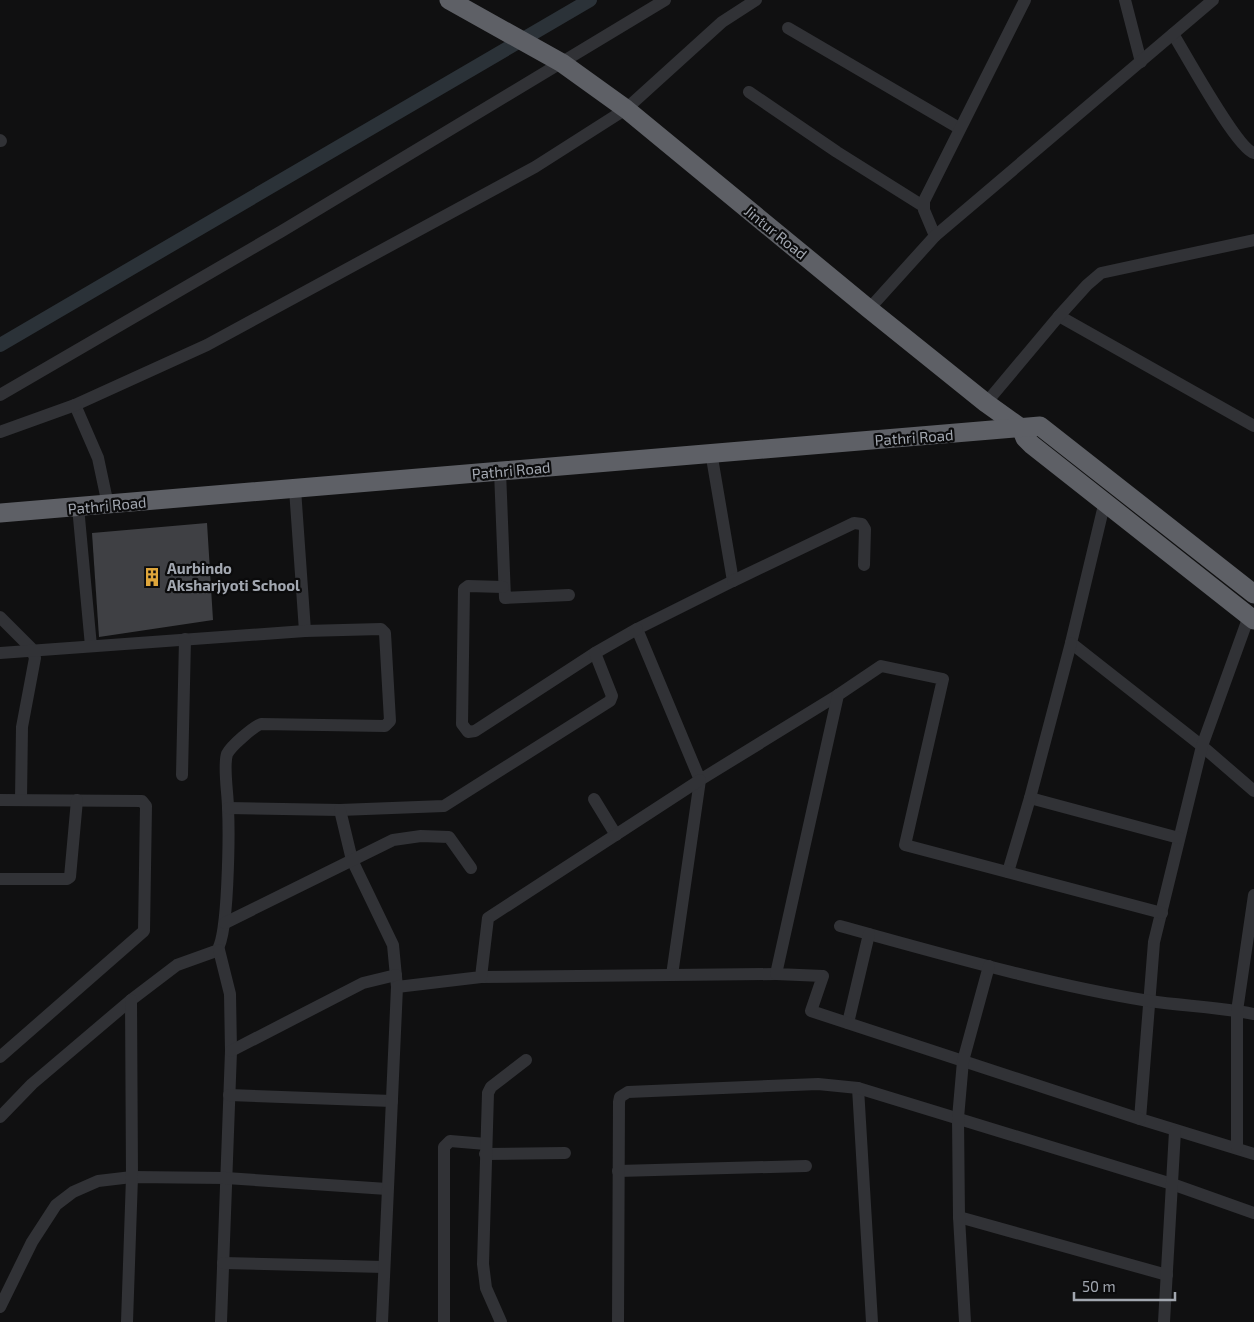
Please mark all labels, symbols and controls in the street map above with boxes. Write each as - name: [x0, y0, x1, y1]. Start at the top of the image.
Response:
- street label: Jintur Road: [741, 201, 811, 263]
- street label: Pathri Road: [874, 425, 954, 449]
- street label: Pathri Road: [471, 458, 551, 482]
- street label: Pathri Road: [67, 493, 147, 517]
- place label: Aurbindo Aksharjyoti School: [167, 559, 300, 595]
- building icon: Aurbindo Aksharjyoti School: [141, 566, 163, 588]
- scale bar: [1074, 1270, 1175, 1302]
- text: 50 m: [1082, 1277, 1116, 1295]

